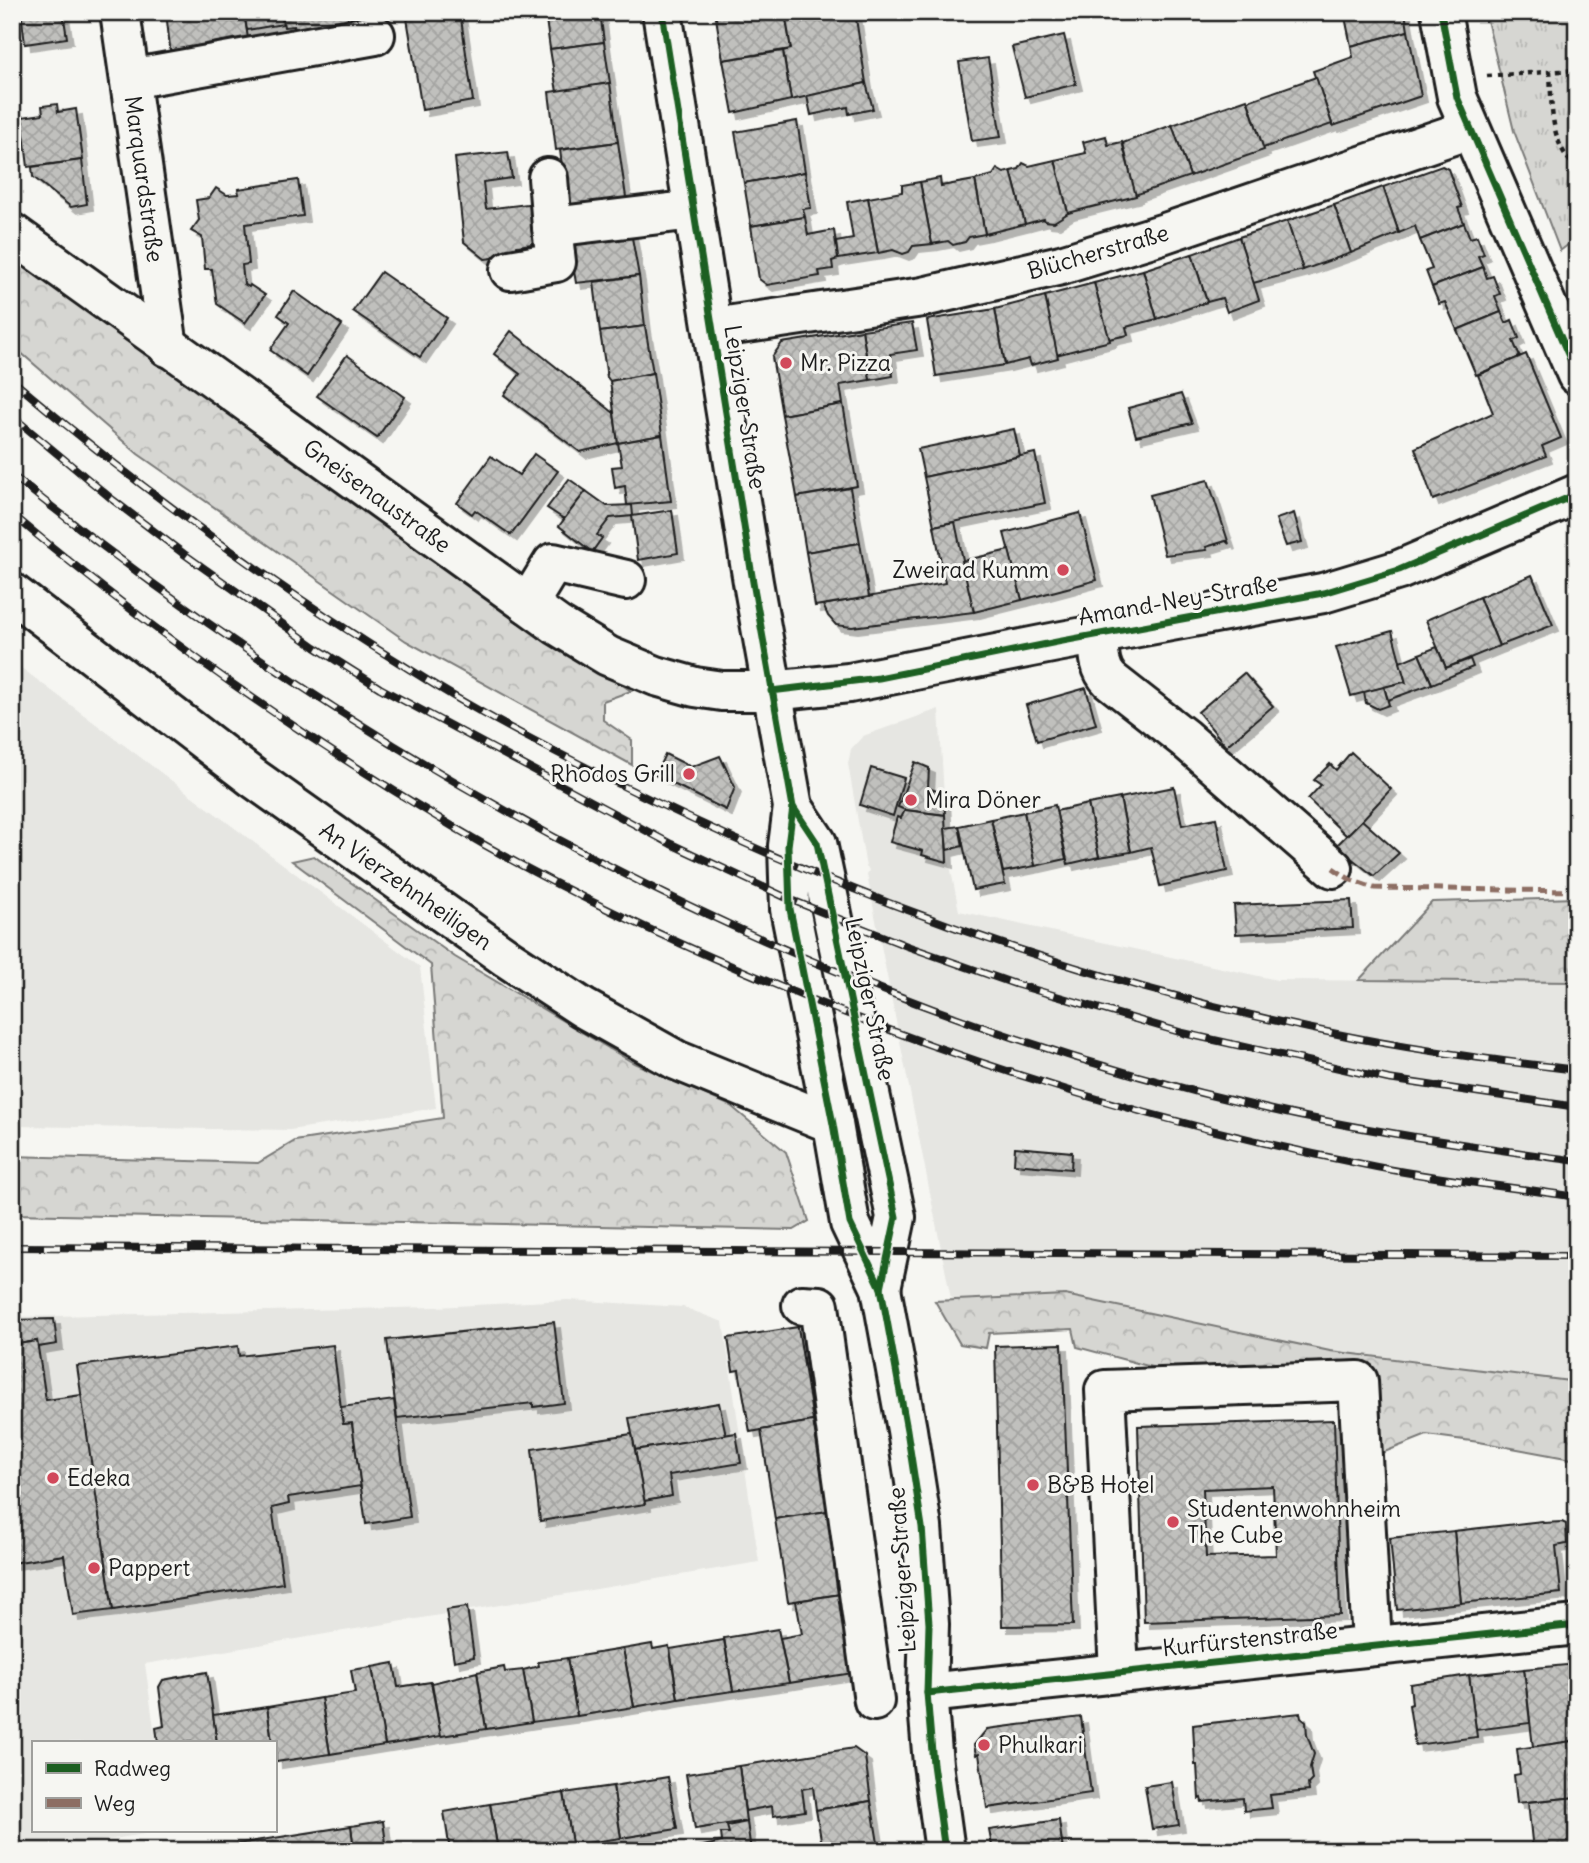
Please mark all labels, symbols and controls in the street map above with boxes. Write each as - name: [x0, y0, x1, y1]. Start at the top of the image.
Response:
- street label: Marquardstraße: [118, 94, 171, 264]
- street label: Blücherstraße: [1024, 218, 1172, 286]
- street label: Leipziger Straße: [718, 323, 773, 491]
- place label: Mr. Pizza: [800, 348, 891, 377]
- marker: Mr. Pizza: [778, 355, 794, 371]
- street label: Gneisenaustraße: [298, 432, 457, 559]
- place label: Zweirad Kumm: [892, 555, 1049, 584]
- marker: Zweirad Kumm: [1055, 562, 1071, 578]
- street label: Amand-Ney-Straße: [1076, 568, 1280, 631]
- place label: Rhodos Grill: [550, 759, 675, 788]
- marker: Rhodos Grill: [681, 766, 697, 782]
- place label: Mira Döner: [925, 785, 1041, 814]
- marker: Mira Döner: [903, 792, 919, 808]
- street label: An Vierzehnheiligen: [314, 815, 498, 956]
- street label: Leipziger Straße: [839, 915, 902, 1083]
- place label: Edeka: [67, 1463, 131, 1492]
- marker: Edeka: [45, 1470, 61, 1486]
- place label: B&B Hotel: [1047, 1470, 1155, 1499]
- marker: B&B Hotel: [1025, 1477, 1041, 1493]
- street label: Leipziger Straße: [881, 1486, 922, 1654]
- place label: Studentenwohnheim The Cube: [1187, 1494, 1401, 1549]
- marker: Studentenwohnheim The Cube: [1165, 1514, 1181, 1530]
- place label: Pappert: [108, 1553, 190, 1582]
- marker: Pappert: [86, 1560, 102, 1576]
- street label: Kurfürstenstraße: [1161, 1615, 1339, 1662]
- place label: Phulkari: [998, 1730, 1083, 1759]
- marker: Phulkari: [976, 1737, 992, 1753]
- legend: [32, 1741, 276, 1832]
- text: Radweg: [94, 1755, 171, 1782]
- text: Weg: [94, 1790, 135, 1817]

